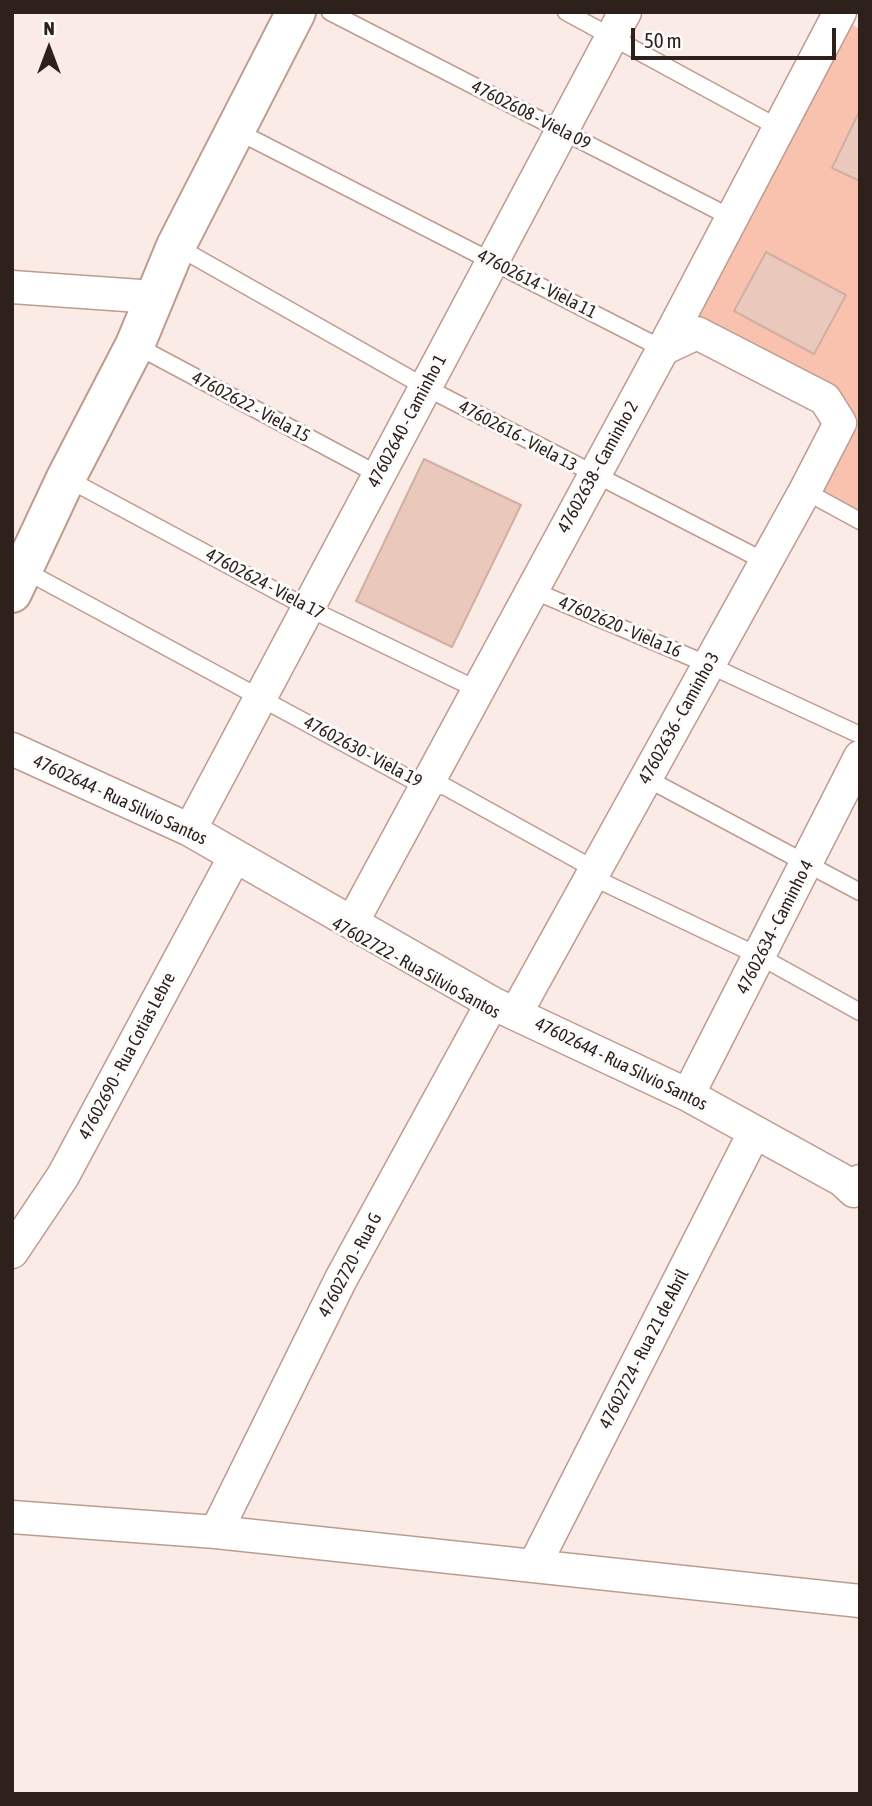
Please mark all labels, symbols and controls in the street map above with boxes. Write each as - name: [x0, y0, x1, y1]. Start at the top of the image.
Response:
- north arrow: [14, 14, 84, 84]
- scale bar: [634, 14, 839, 58]
- text: N: [43, 17, 55, 39]
- text: 50 m: [644, 28, 682, 52]
- street label: 47602608 - Viela 09: [468, 76, 594, 154]
- street label: 47602614 - Viela 11: [474, 245, 600, 323]
- street label: 47602640 - Caminho 1: [363, 351, 451, 491]
- street label: 47602622 - Viela 15: [188, 367, 314, 447]
- street label: 47602616 - Viela 13: [455, 396, 581, 476]
- street label: 47602638 - Caminho 2: [553, 397, 643, 537]
- street label: 47602624 - Viela 17: [202, 544, 328, 624]
- street label: 47602620 - Viela 16: [556, 592, 684, 662]
- street label: 47602636 - Caminho 3: [634, 648, 724, 788]
- street label: 47602630 - Viela 19: [300, 712, 426, 792]
- street label: 47602644 - Rua Silvio Santos: [30, 750, 210, 850]
- street label: 47602634 - Caminho 4: [732, 856, 818, 998]
- street label: 47602722 - Rua Silvio Santos: [328, 913, 504, 1023]
- street label: 47602690 - Rua Cotias Lebre: [74, 969, 180, 1143]
- street label: 47602644 - Rua Silvio Santos: [531, 1013, 711, 1115]
- street label: 47602720 - Rua G: [313, 1209, 387, 1321]
- street label: 47602724 - Rua 21 de Abril: [594, 1266, 694, 1432]

